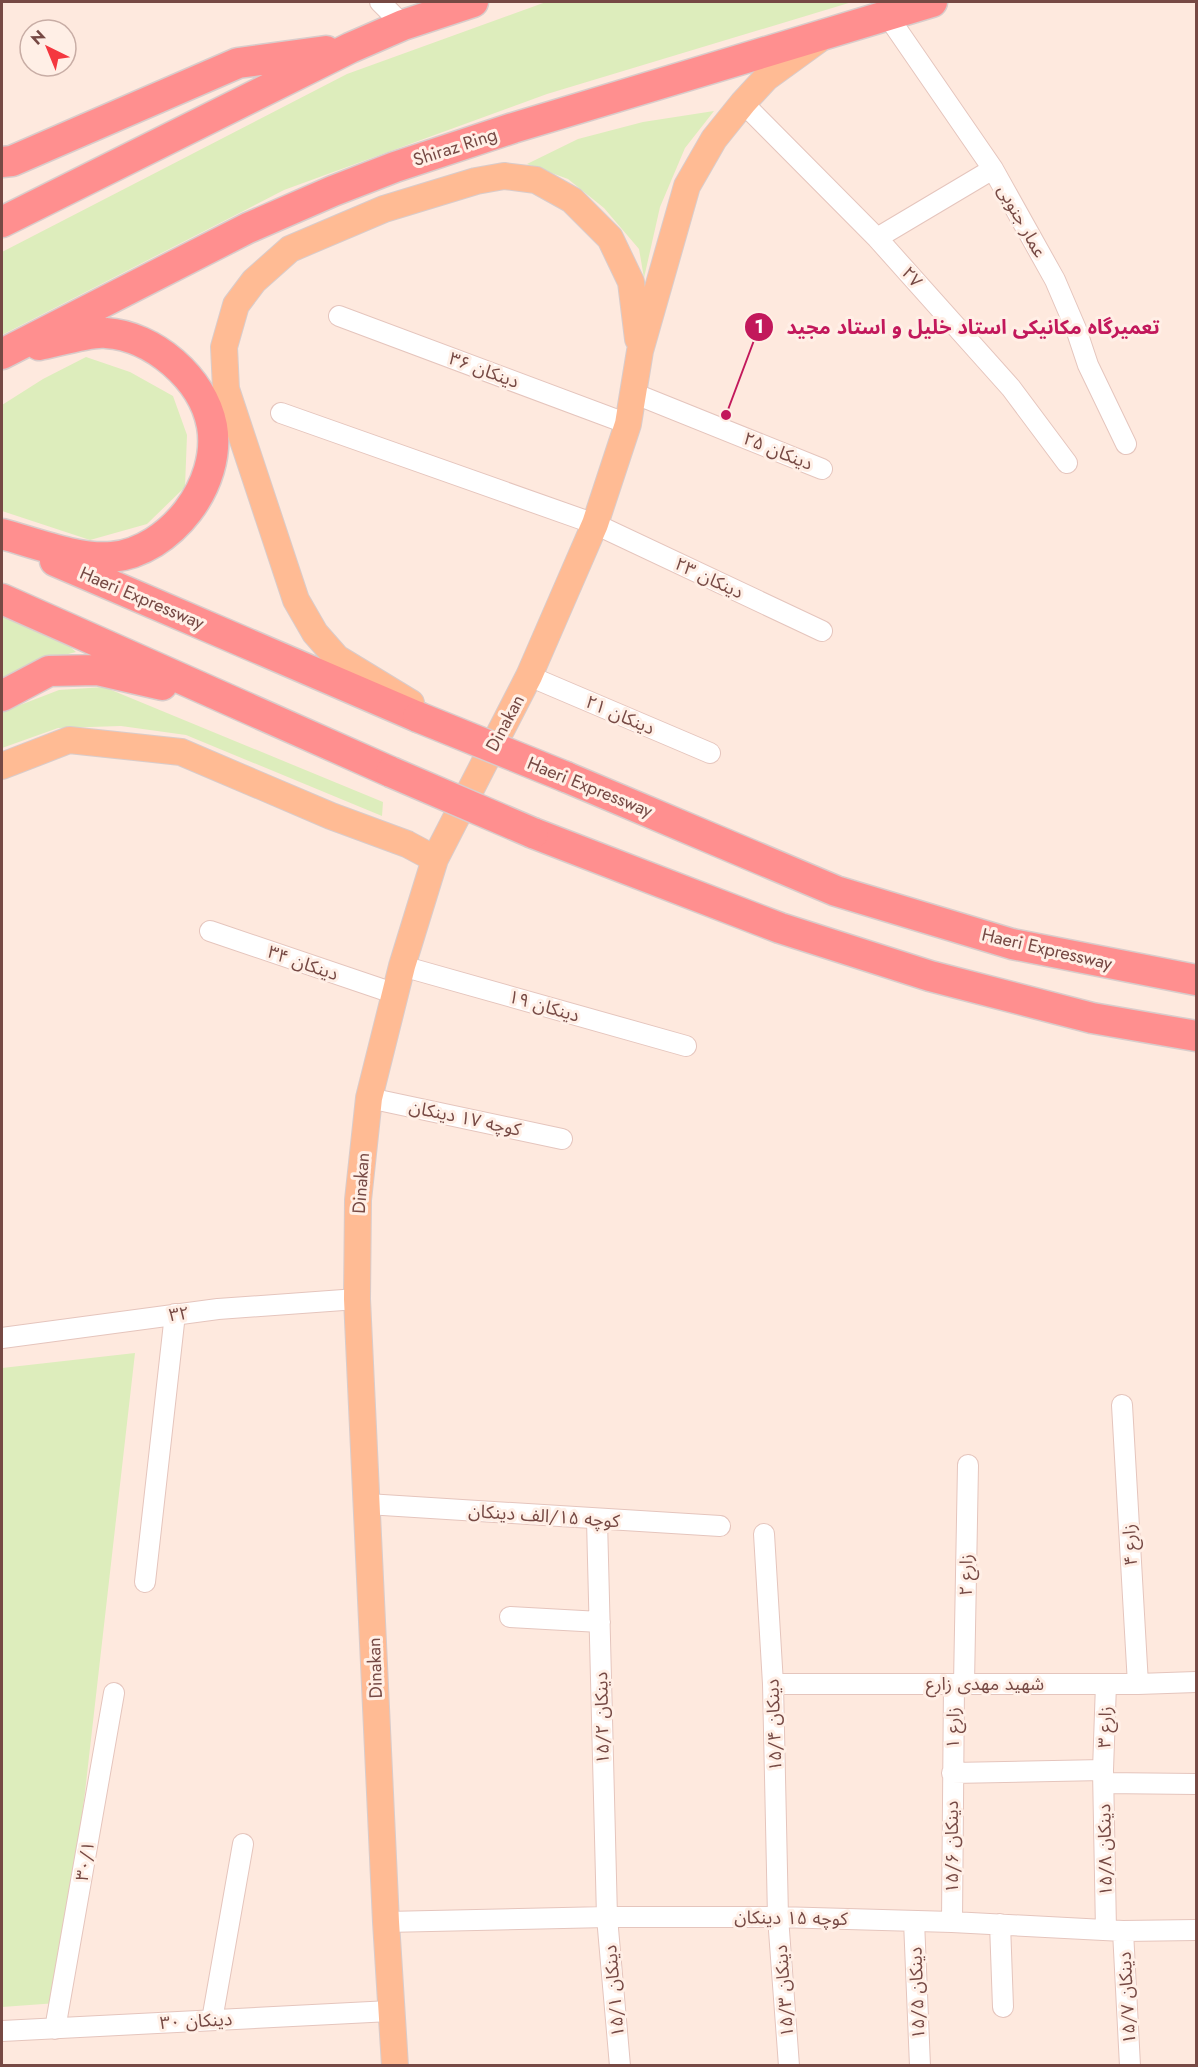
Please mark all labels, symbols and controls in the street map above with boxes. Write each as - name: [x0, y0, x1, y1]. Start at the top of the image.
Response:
- north arrow: [18, 18, 78, 78]
- text: N: [26, 25, 51, 50]
- street label: Shiraz Ring: [410, 121, 500, 173]
- street label: عمار جنوبی: [991, 180, 1053, 262]
- street label: ۲۷: [895, 261, 929, 293]
- callout: تعمیرگاه مکانیکی استاد خلیل و استاد مجید: [744, 308, 1171, 346]
- text: تعمیرگاه مکانیکی استاد خلیل و استاد مجید: [786, 313, 1160, 342]
- text: 1: [754, 314, 764, 340]
- street label: ۳۶ دینکان: [445, 345, 523, 395]
- street label: ۲۵ دینکان: [739, 425, 817, 477]
- street label: ۲۳ دینکان: [670, 551, 748, 605]
- street label: Haeri Expressway: [76, 560, 208, 636]
- street label: ۲۱ دینکان: [581, 689, 659, 741]
- street label: Dinakan: [479, 690, 531, 756]
- street label: Haeri Expressway: [523, 750, 657, 824]
- street label: Haeri Expressway: [979, 921, 1115, 977]
- street label: ۳۴ دینکان: [264, 939, 342, 987]
- street label: ۱۹ دینکان: [505, 983, 583, 1029]
- street label: کوچه ۱۷ دینکان: [407, 1093, 524, 1143]
- street label: Dinakan: [346, 1152, 376, 1214]
- street label: ۳۲: [167, 1300, 191, 1328]
- street label: کوچه ۱۵/الف دینکان: [468, 1498, 621, 1534]
- street label: ۴ زارع: [1116, 1523, 1145, 1567]
- street label: ۲ زارع: [953, 1554, 980, 1596]
- street label: Dinakan: [361, 1637, 389, 1699]
- street label: شهید مهدی زارع: [926, 1671, 1044, 1698]
- street label: ۱۵/۲ دینکان: [588, 1672, 616, 1764]
- street label: ۱۵/۴ دینکان: [759, 1678, 789, 1772]
- street label: ۳ زارع: [1091, 1706, 1120, 1748]
- street label: ۱ زارع: [940, 1707, 967, 1749]
- street label: ۱۵/۶ دینکان: [939, 1801, 965, 1893]
- street label: ۱۵/۸ دینکان: [1091, 1804, 1119, 1896]
- street label: ۳۰/۱: [69, 1839, 101, 1883]
- street label: کوچه ۱۵ دینکان: [734, 1904, 849, 1932]
- street label: ۱۵/۱ دینکان: [597, 1944, 631, 2038]
- street label: ۱۵/۳ دینکان: [768, 1944, 800, 2038]
- street label: ۱۵/۵ دینکان: [902, 1946, 932, 2040]
- street label: ۱۵/۷ دینکان: [1112, 1951, 1142, 2045]
- street label: ۳۰ دینکان: [159, 2006, 233, 2036]

